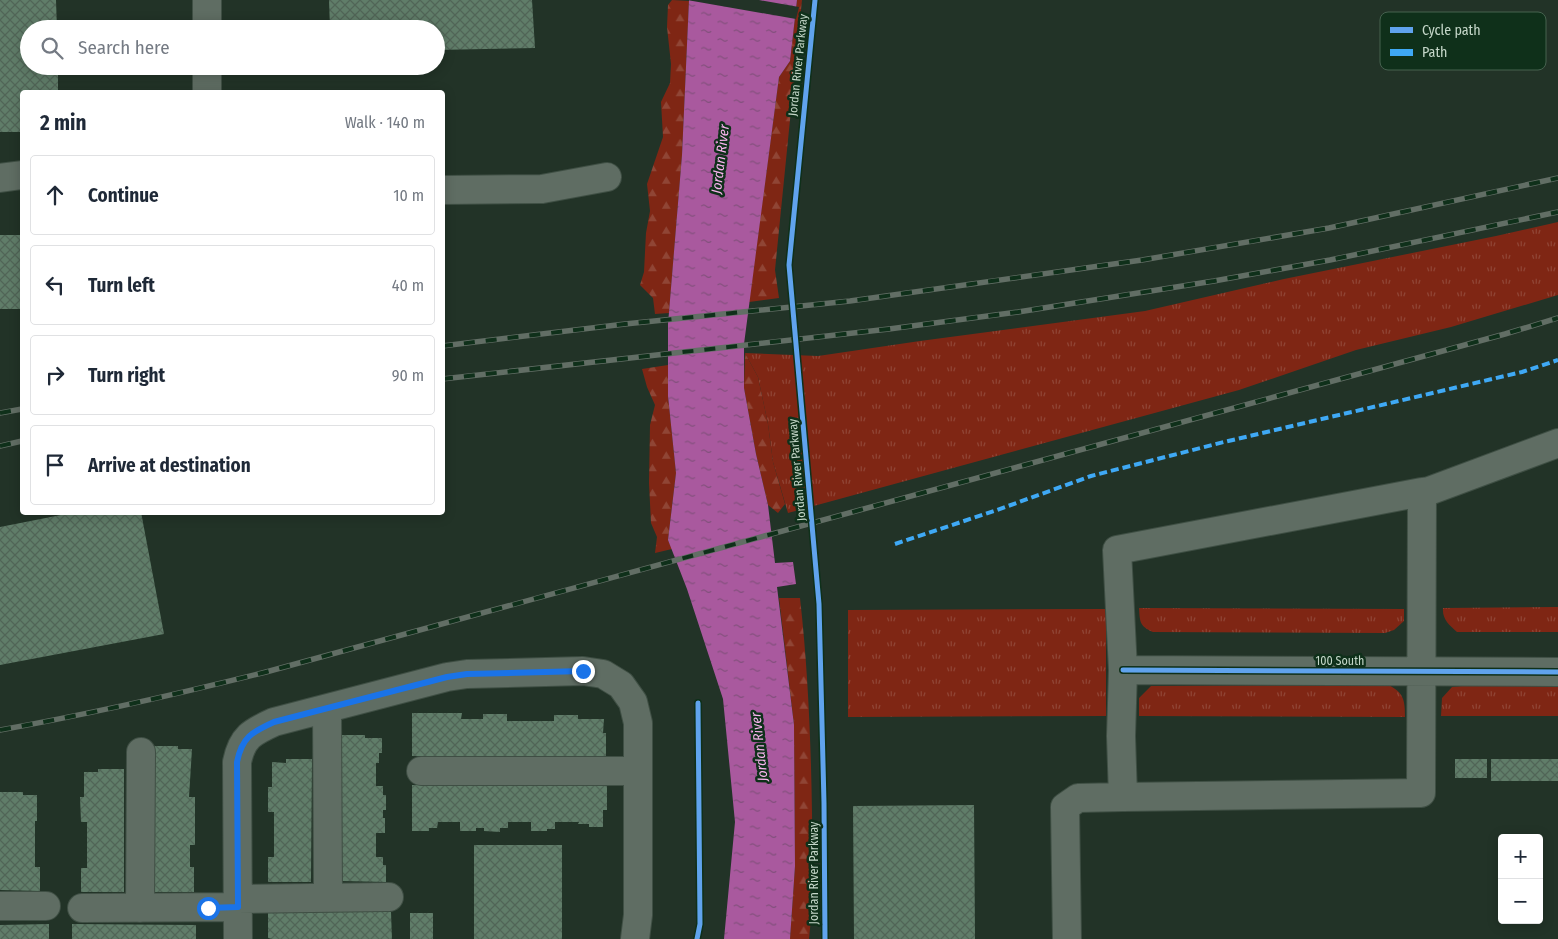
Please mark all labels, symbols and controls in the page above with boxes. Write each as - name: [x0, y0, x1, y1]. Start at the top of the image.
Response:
- legend: [1380, 12, 1546, 70]
- street label: Jordan River Parkway: [786, 13, 810, 117]
- search box: [20, 20, 445, 75]
- text: Cycle path: [1422, 22, 1481, 39]
- icon: search: [38, 34, 66, 62]
- text: Search here: [78, 36, 170, 59]
- text: Path: [1422, 44, 1447, 61]
- text: 2 min: [40, 110, 87, 136]
- text: Walk · 140 m: [345, 113, 425, 132]
- water label: Jordan River: [708, 122, 733, 196]
- icon: ahead: [41, 181, 69, 209]
- text: Continue: [88, 184, 159, 207]
- text: 10 m: [393, 186, 424, 205]
- icon: left: [41, 271, 69, 299]
- text: Turn left: [88, 274, 155, 297]
- text: 40 m: [392, 276, 424, 295]
- icon: right: [41, 361, 69, 389]
- text: Turn right: [88, 364, 165, 387]
- text: 90 m: [392, 366, 424, 385]
- street label: Jordan River Parkway: [785, 418, 808, 522]
- icon: arrive: [41, 451, 69, 479]
- text: Arrive at destination: [88, 454, 251, 477]
- street label: 100 South: [1316, 654, 1364, 668]
- route end: [572, 660, 595, 683]
- water label: Jordan River: [747, 710, 772, 783]
- street label: Jordan River Parkway: [807, 821, 821, 924]
- map controls: [1498, 834, 1543, 924]
- button: +: [1498, 834, 1543, 879]
- button: −: [1498, 879, 1543, 924]
- route start: [197, 897, 220, 920]

